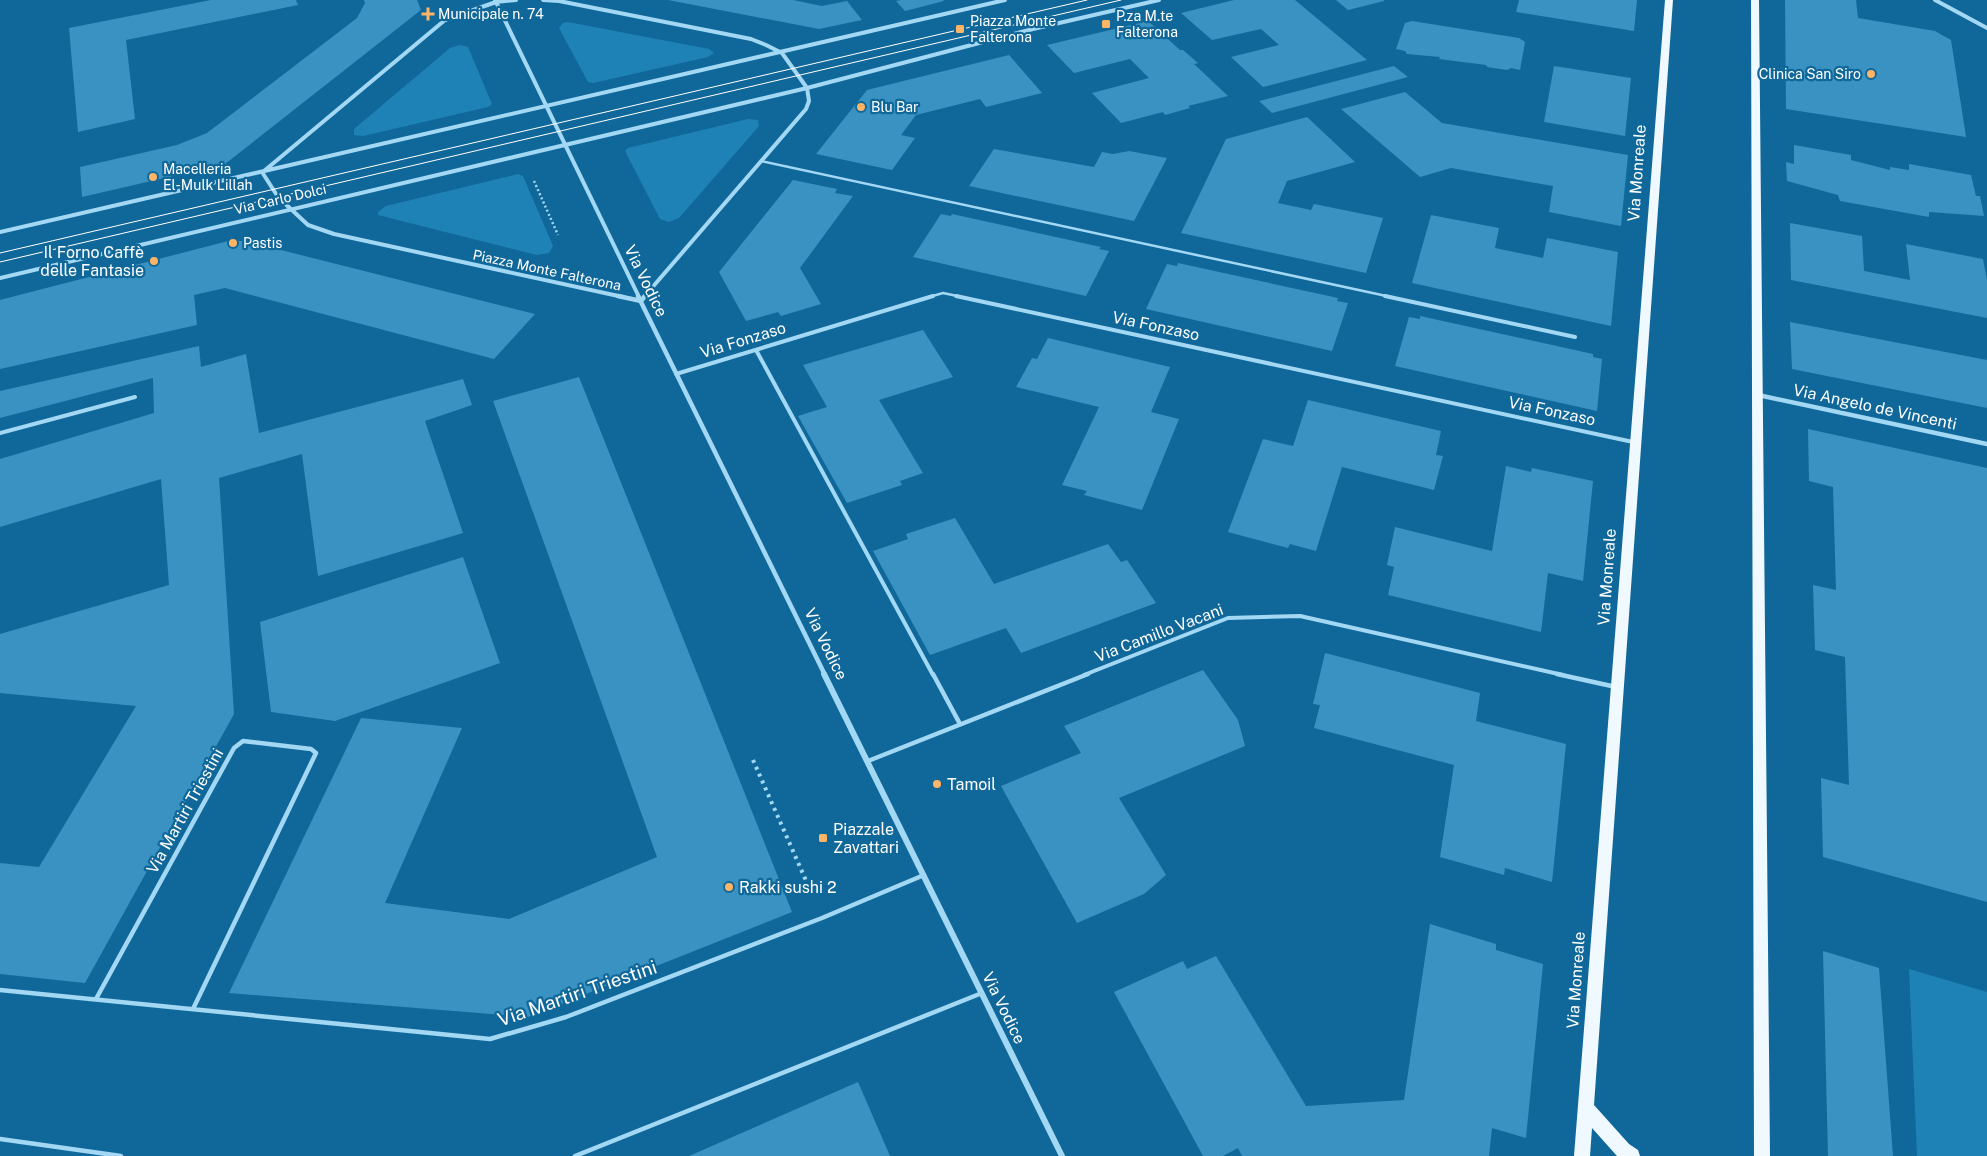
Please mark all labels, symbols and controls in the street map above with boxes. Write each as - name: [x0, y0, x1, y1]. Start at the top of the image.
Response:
- place label: Municipale n. 74: [438, 6, 544, 22]
- marker: Municipale n. 74: [422, 8, 434, 20]
- place label: P.za M.te Falterona: [1116, 8, 1178, 40]
- place label: Piazza Monte Falterona: [970, 13, 1056, 45]
- marker: P.za M.te Falterona: [1100, 18, 1112, 30]
- marker: Piazza Monte Falterona: [954, 23, 966, 35]
- place label: Clinica San Siro: [1759, 66, 1861, 82]
- marker: Clinica San Siro: [1865, 68, 1877, 80]
- place label: Blu Bar: [871, 99, 919, 115]
- marker: Blu Bar: [855, 101, 867, 113]
- street label: Via Monreale: [1624, 124, 1650, 222]
- place label: Macelleria El-Mulk Lillah: [163, 161, 252, 193]
- marker: Macelleria El-Mulk Lillah: [147, 171, 159, 183]
- street label: Via Carlo Dolci: [232, 181, 328, 217]
- place label: Pastis: [243, 235, 282, 251]
- marker: Pastis: [227, 237, 239, 249]
- street label: Via Vodice: [620, 242, 672, 320]
- place label: Il Forno Caffè delle Fantasie: [40, 243, 144, 280]
- street label: Piazza Monte Falterona: [471, 246, 623, 294]
- marker: Il Forno Caffè delle Fantasie: [148, 255, 160, 267]
- street label: Via Fonzaso: [1111, 307, 1201, 345]
- street label: Via Fonzaso: [698, 318, 788, 362]
- street label: Via Angelo de Vincenti: [1791, 380, 1959, 434]
- street label: Via Fonzaso: [1507, 392, 1597, 430]
- street label: Via Monreale: [1594, 528, 1620, 626]
- street label: Via Camillo Vacani: [1092, 600, 1226, 666]
- street label: Via Vodice: [800, 605, 852, 683]
- street label: Via Martiri Triestini: [143, 745, 227, 877]
- place label: Tamoil: [947, 775, 996, 794]
- marker: Tamoil: [931, 778, 943, 790]
- place label: Piazzale Zavattari: [833, 820, 899, 857]
- marker: Piazzale Zavattari: [817, 832, 829, 844]
- place label: Rakki sushi 2: [739, 878, 836, 897]
- marker: Rakki sushi 2: [723, 881, 735, 893]
- street label: Via Monreale: [1563, 931, 1589, 1029]
- street label: Via Martiri Triestini: [495, 955, 659, 1031]
- street label: Via Vodice: [978, 969, 1030, 1047]

